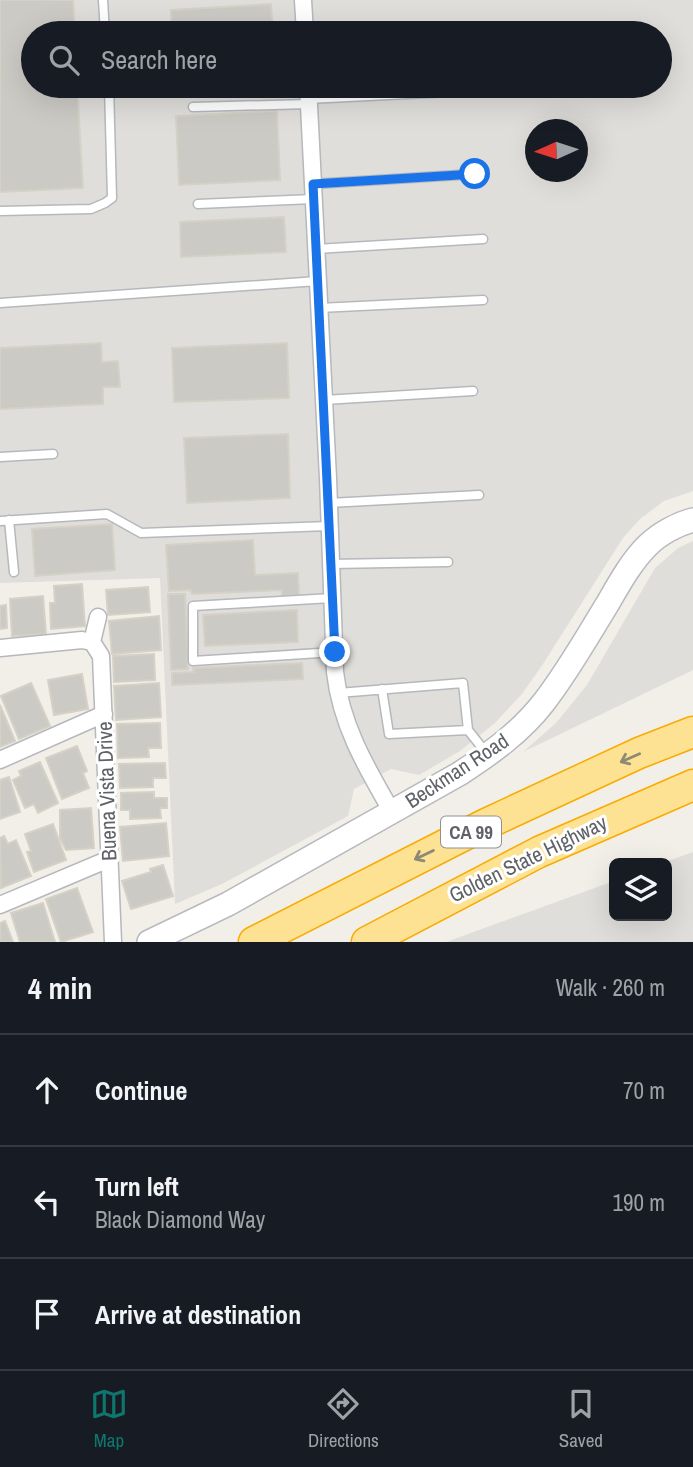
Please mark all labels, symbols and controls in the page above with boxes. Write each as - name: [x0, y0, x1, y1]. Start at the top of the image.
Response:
- search box: [21, 21, 672, 98]
- icon: search: [45, 41, 83, 79]
- text: Search here: [101, 42, 217, 77]
- north arrow: [525, 119, 588, 182]
- route start: [459, 158, 490, 189]
- route end: [319, 636, 350, 667]
- street label: Buena Vista Drive: [90, 721, 123, 861]
- street label: Beckman Road: [399, 726, 514, 815]
- one-way arrow: [619, 752, 641, 765]
- street label: Golden State Highway: [444, 808, 612, 909]
- road number: CA 99: [441, 817, 501, 848]
- one-way arrow: [414, 848, 435, 862]
- map controls: [609, 858, 672, 921]
- button: layers: [609, 858, 672, 921]
- text: 4 min: [28, 968, 92, 1008]
- text: Walk · 260 m: [556, 972, 665, 1003]
- icon: ahead: [28, 1071, 66, 1109]
- text: Continue: [95, 1073, 187, 1108]
- text: 70 m: [623, 1075, 665, 1106]
- text: Turn left: [95, 1169, 179, 1204]
- icon: left: [28, 1183, 66, 1221]
- text: 190 m: [613, 1187, 665, 1218]
- text: Black Diamond Way: [95, 1204, 265, 1235]
- icon: arrive: [28, 1295, 66, 1333]
- text: Arrive at destination: [95, 1297, 301, 1332]
- tab: Map: [90, 1385, 128, 1453]
- tab: Directions: [308, 1385, 379, 1453]
- tab: Saved: [559, 1385, 603, 1453]

